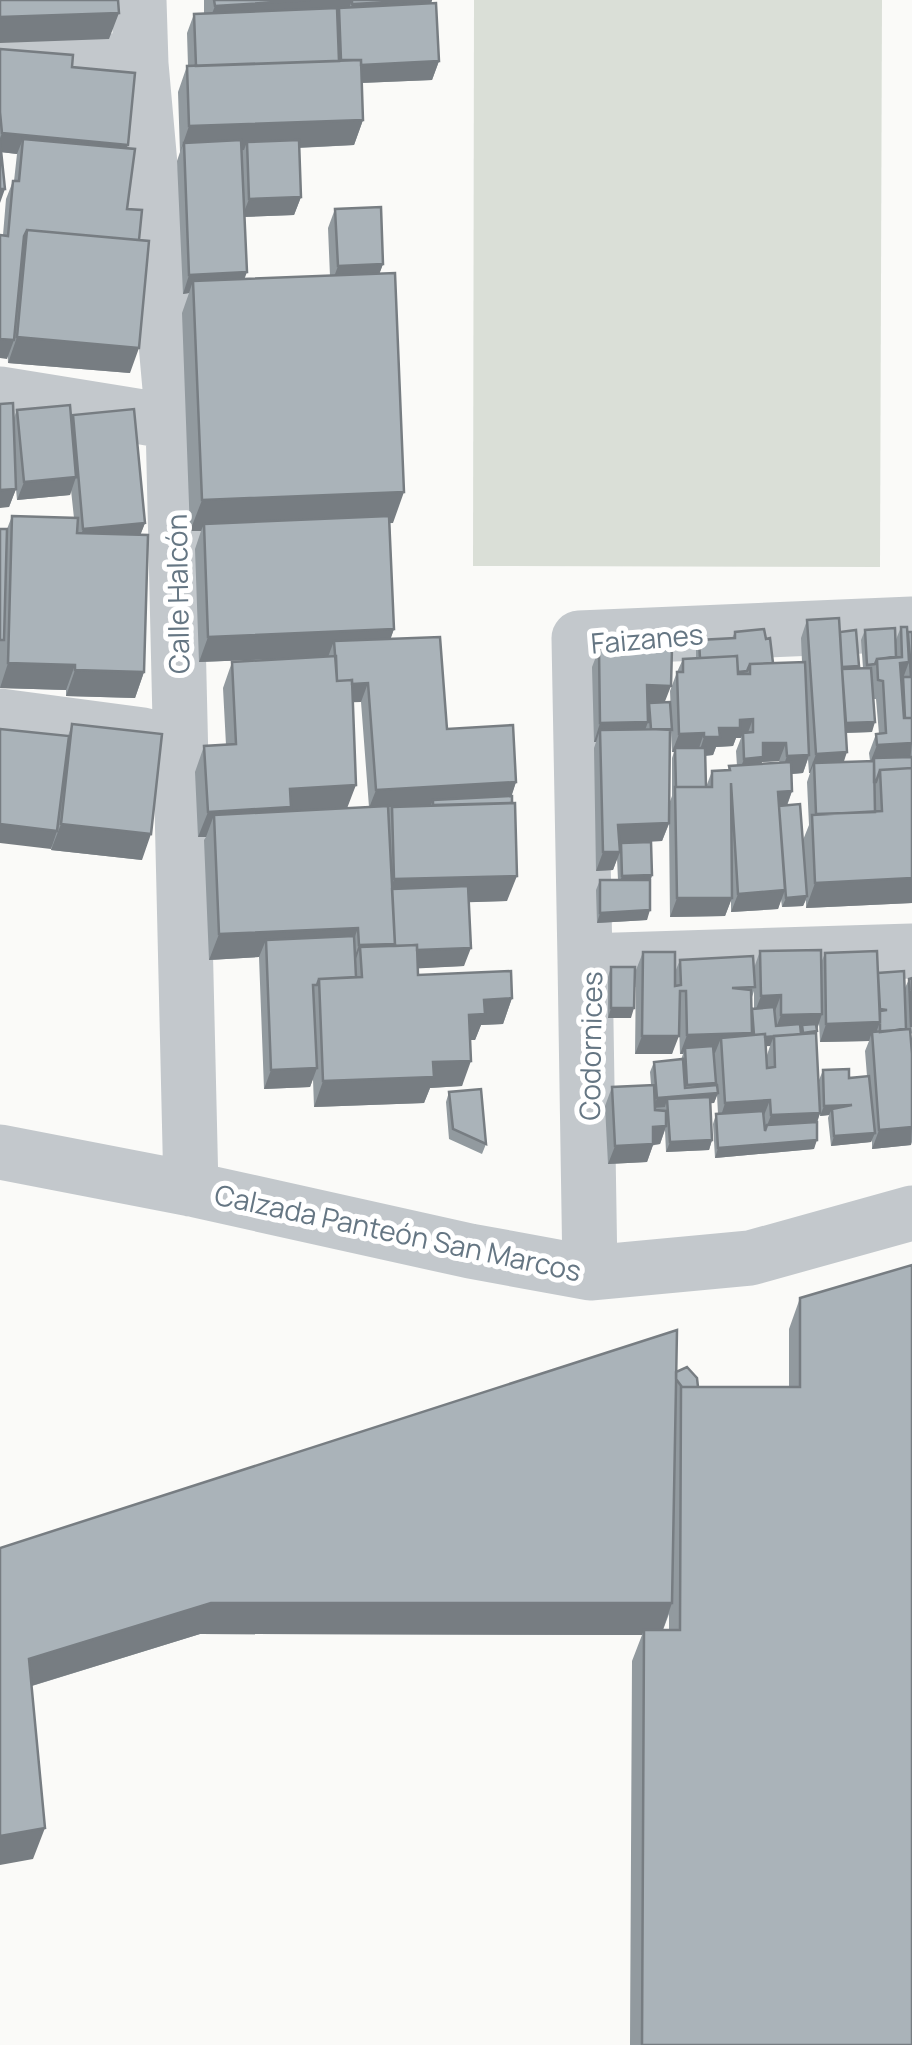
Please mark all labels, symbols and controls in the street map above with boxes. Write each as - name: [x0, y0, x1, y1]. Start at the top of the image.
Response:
- street label: Calle Halcón: [157, 514, 197, 674]
- street label: Faizanes: [589, 614, 705, 662]
- street label: Codornices: [570, 971, 610, 1121]
- street label: Calzada Panteón San Marcos: [211, 1175, 585, 1289]

